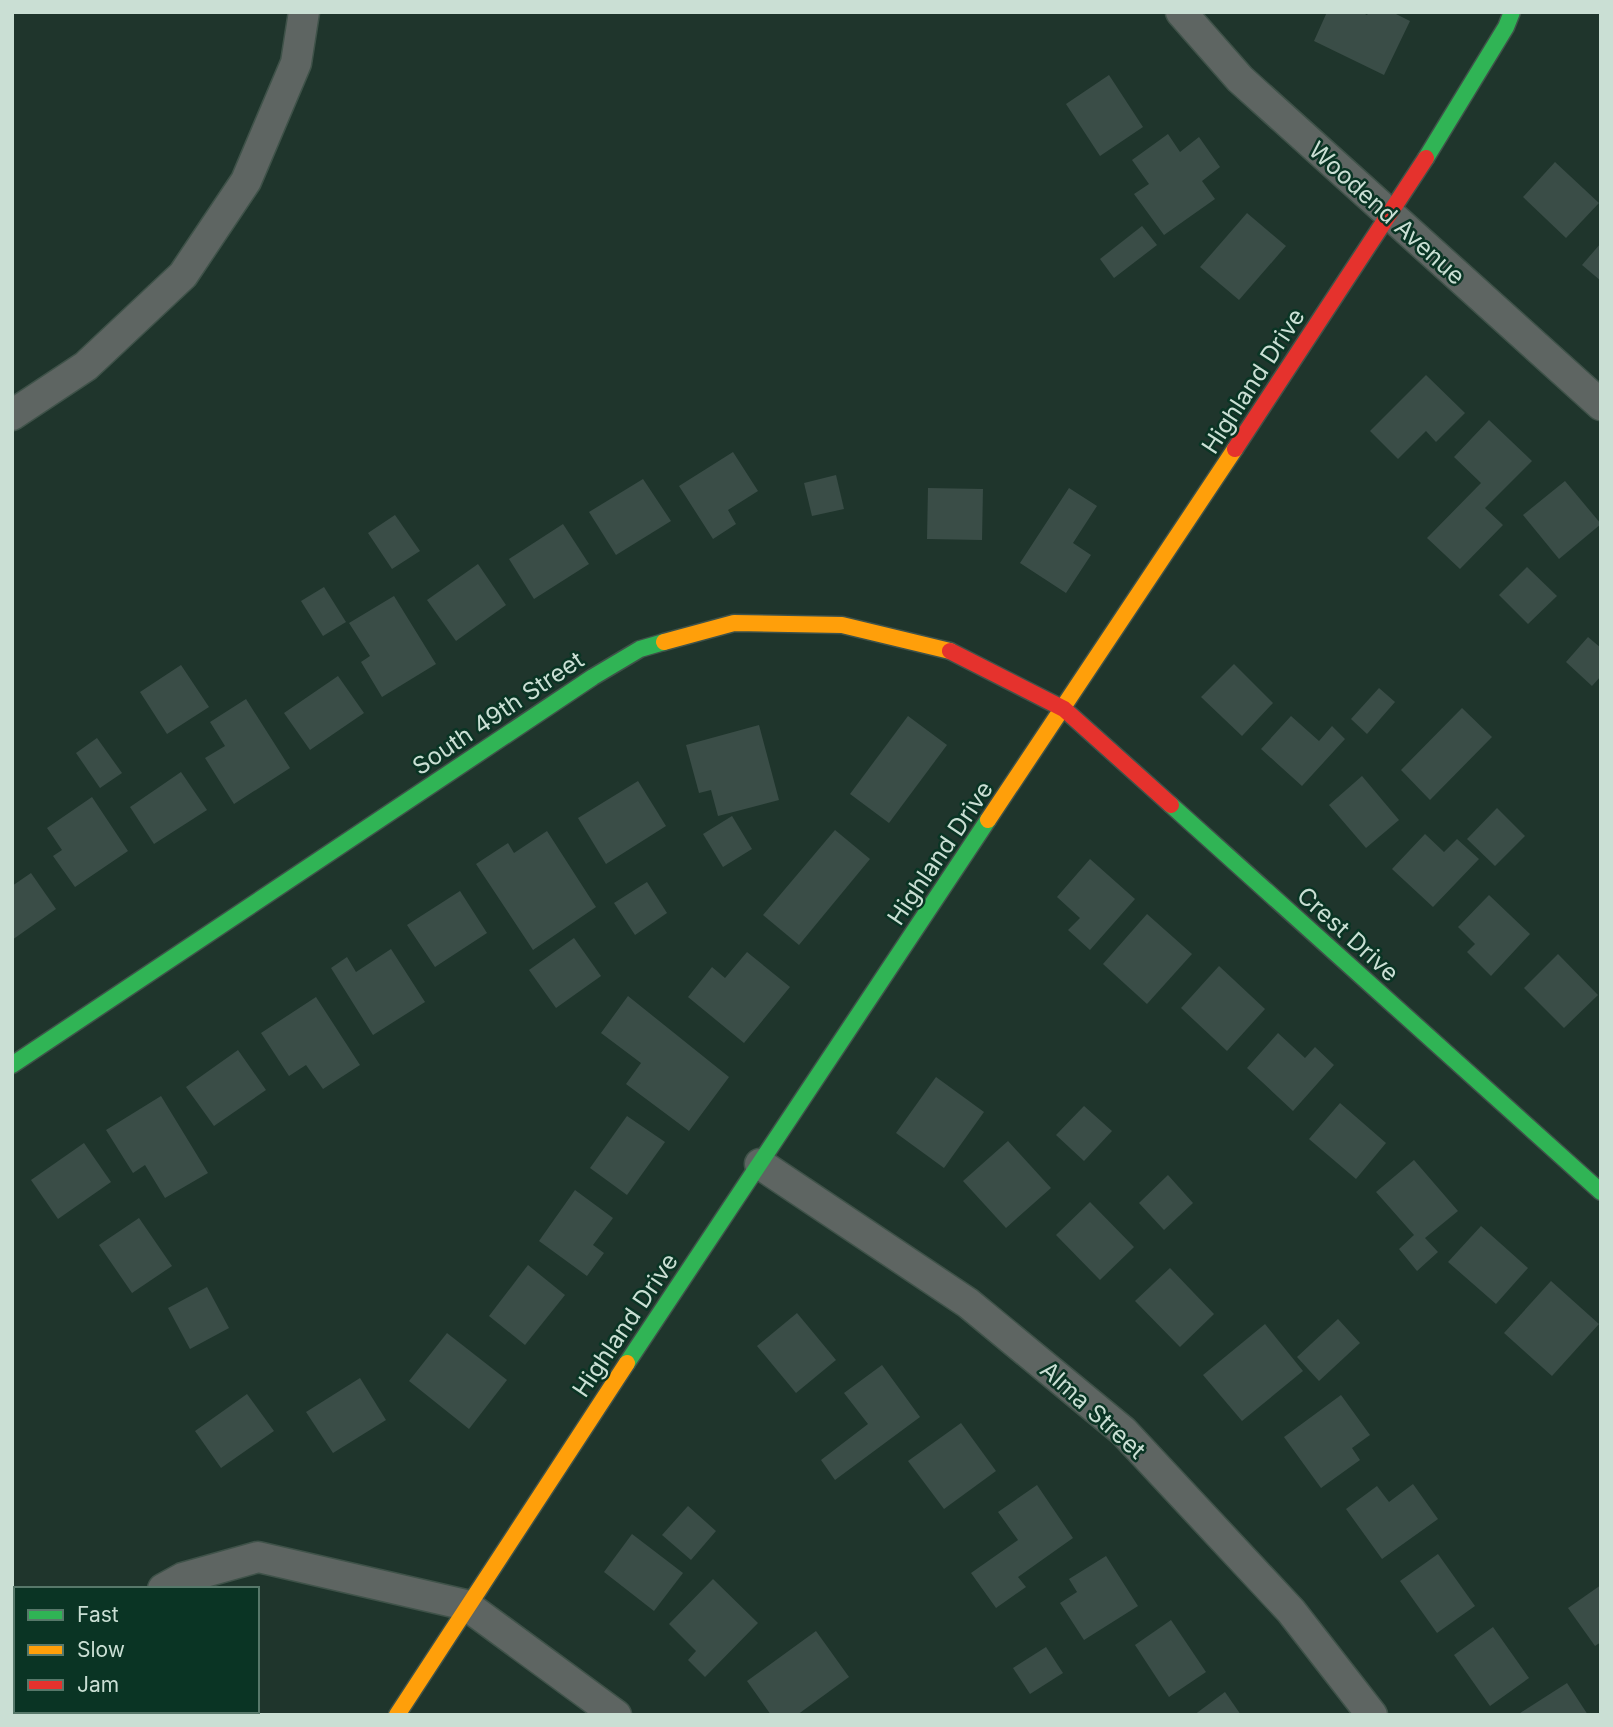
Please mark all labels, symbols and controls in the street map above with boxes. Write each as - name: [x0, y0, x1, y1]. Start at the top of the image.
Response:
- street label: Woodend Avenue: [1303, 135, 1471, 291]
- street label: Highland Drive: [1195, 303, 1311, 459]
- street label: South 49th Street: [407, 645, 589, 781]
- street label: Highland Drive: [881, 776, 999, 930]
- street label: Crest Drive: [1291, 881, 1405, 987]
- street label: Highland Drive: [566, 1248, 684, 1402]
- street label: Alma Street: [1034, 1355, 1152, 1465]
- legend: [14, 1587, 259, 1713]
- text: Fast: [77, 1602, 119, 1627]
- text: Slow: [77, 1637, 125, 1662]
- text: Jam: [77, 1672, 119, 1697]

